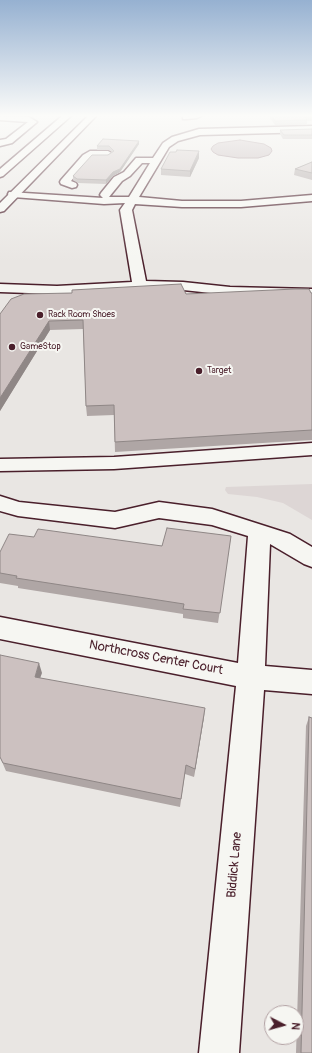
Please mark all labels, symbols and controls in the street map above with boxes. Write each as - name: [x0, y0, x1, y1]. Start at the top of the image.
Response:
- marker: Rack Room Shoes: [35, 310, 45, 320]
- place label: Rack Room Shoes: [48, 310, 115, 320]
- marker: GameStop: [7, 342, 17, 352]
- place label: GameStop: [20, 342, 61, 352]
- marker: Target: [194, 366, 204, 376]
- place label: Target: [207, 366, 231, 376]
- street label: Northcross Center Court: [88, 637, 224, 679]
- street label: Biddick Lane: [224, 831, 246, 899]
- north arrow: [264, 1005, 304, 1045]
- text: N: [289, 1022, 302, 1031]

